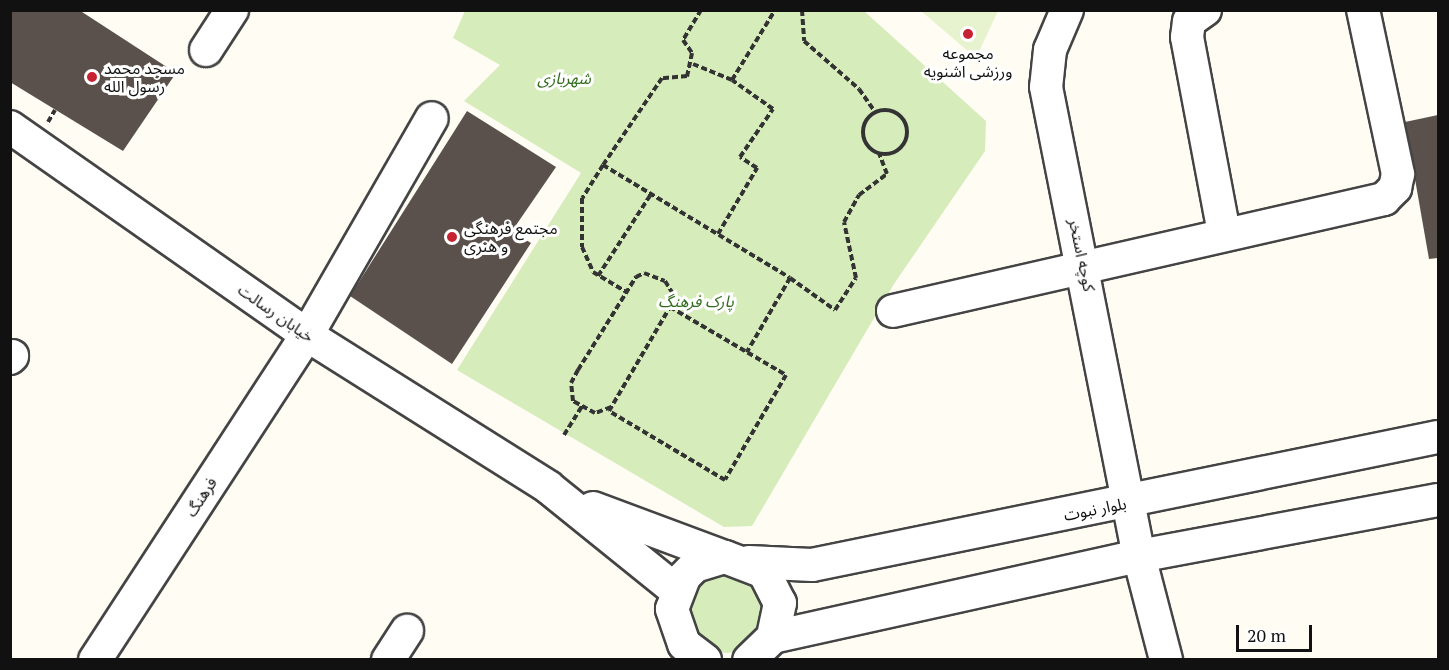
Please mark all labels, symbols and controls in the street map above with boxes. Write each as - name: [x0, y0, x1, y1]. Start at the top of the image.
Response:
- marker: مجموعه ورزشی اشنویه: [961, 27, 975, 41]
- place label: مجموعه ورزشی اشنویه: [924, 43, 1012, 81]
- place label: مسجد محمد رسول الله: [104, 58, 185, 96]
- park label: شهربازی: [537, 68, 591, 88]
- marker: مسجد محمد رسول الله: [85, 70, 99, 84]
- street label: کوچه استخر: [1065, 217, 1099, 293]
- place label: مجتمع فرهنگی و هنری: [464, 218, 558, 256]
- marker: مجتمع فرهنگی و هنری: [445, 230, 459, 244]
- street label: خیابان رسالت: [234, 280, 318, 346]
- park label: پارک فرهنگ: [658, 291, 734, 311]
- street label: فرهنگ: [181, 474, 221, 520]
- street label: بلوار نبوت: [1062, 494, 1128, 524]
- scale bar: [1239, 613, 1316, 651]
- text: 20 m: [1247, 623, 1286, 647]

